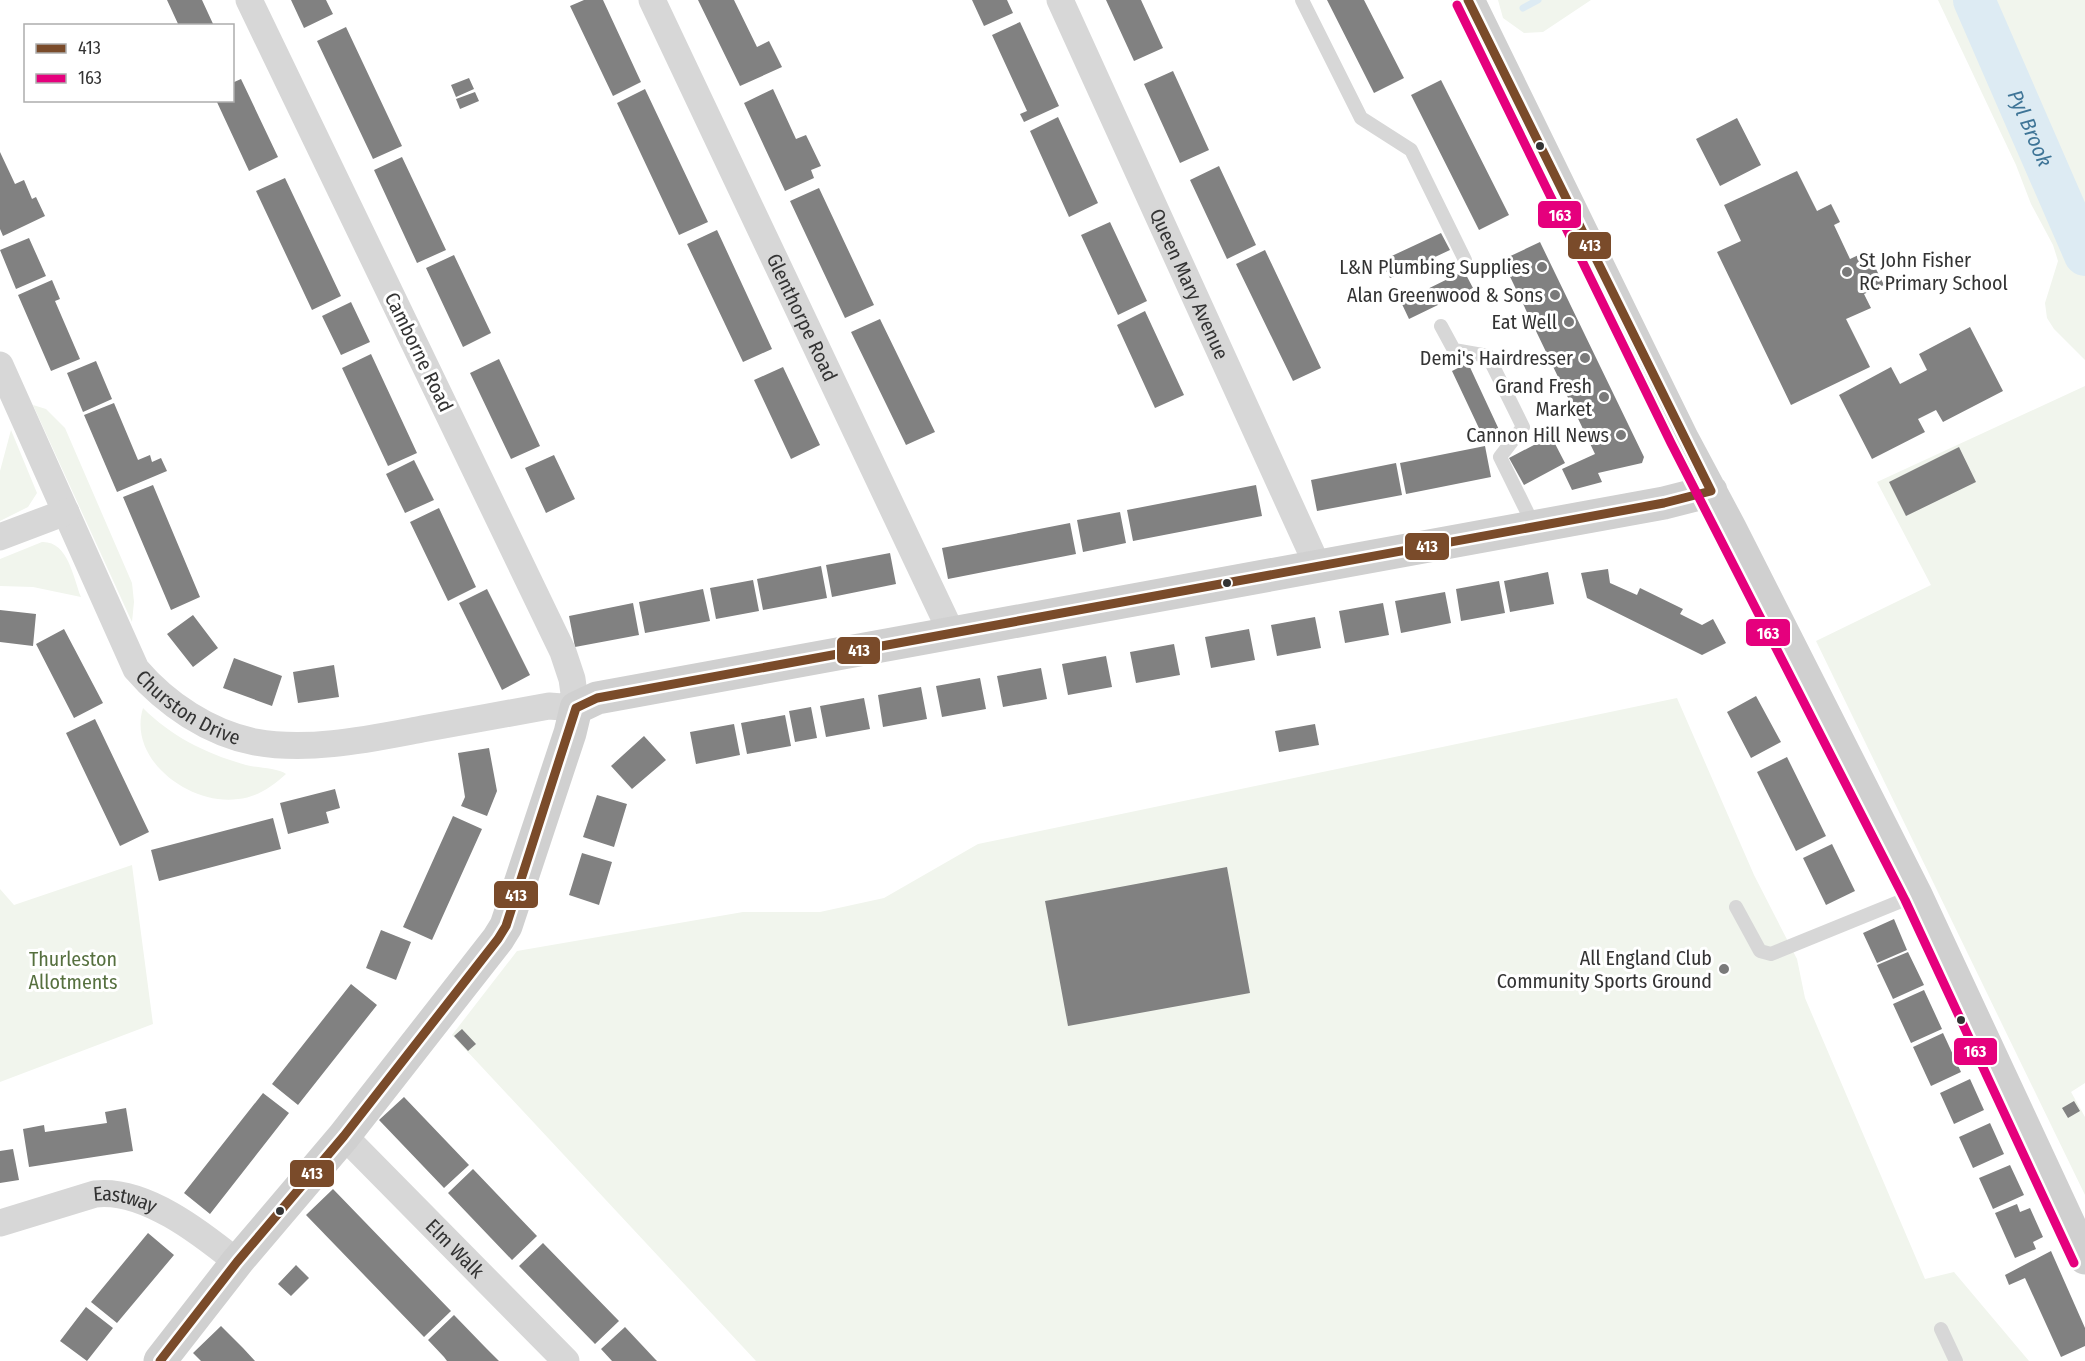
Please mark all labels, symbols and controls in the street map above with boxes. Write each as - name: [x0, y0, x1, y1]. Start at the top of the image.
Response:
- legend: [24, 24, 234, 102]
- text: 413: [78, 37, 101, 59]
- text: 163: [78, 67, 102, 89]
- water label: Pyl Brook: [2002, 86, 2058, 171]
- unlabelled marker: [1534, 140, 1546, 152]
- line badge: 163: [1537, 200, 1582, 229]
- street label: Queen Mary Avenue: [1145, 205, 1234, 363]
- text: 163: [1549, 206, 1572, 225]
- line badge: 413: [1567, 231, 1612, 260]
- text: 413: [1579, 236, 1601, 255]
- place label: St John Fisher RC Primary School: [1859, 248, 2008, 295]
- street label: Glenthorpe Road: [762, 250, 843, 385]
- place label: L&N Plumbing Supplies: [1339, 255, 1530, 279]
- marker: L&N Plumbing Supplies: [1535, 260, 1549, 274]
- marker: St John Fisher RC Primary School: [1840, 265, 1854, 279]
- place label: Alan Greenwood & Sons: [1347, 283, 1543, 307]
- street label: Camborne Road: [380, 288, 458, 416]
- marker: Alan Greenwood & Sons: [1548, 288, 1562, 302]
- place label: Eat Well: [1492, 310, 1557, 334]
- marker: Eat Well: [1562, 315, 1576, 329]
- place label: Demi's Hairdresser: [1420, 346, 1573, 370]
- marker: Demi's Hairdresser: [1578, 351, 1592, 365]
- place label: Grand Fresh Market: [1495, 374, 1592, 421]
- marker: Grand Fresh Market: [1597, 390, 1611, 404]
- place label: Cannon Hill News: [1466, 423, 1609, 447]
- marker: Cannon Hill News: [1614, 428, 1628, 442]
- line badge: 413: [1404, 532, 1450, 561]
- text: 413: [1416, 537, 1438, 556]
- unlabelled marker: [1221, 577, 1233, 589]
- line badge: 163: [1745, 618, 1791, 647]
- text: 163: [1757, 624, 1780, 643]
- line badge: 413: [836, 636, 881, 665]
- text: 413: [848, 641, 870, 660]
- street label: Churston Drive: [131, 665, 243, 750]
- line badge: 413: [493, 880, 539, 909]
- text: 413: [505, 886, 527, 905]
- place label: All England Club Community Sports Ground: [1497, 946, 1712, 993]
- park label: Thurleston Allotments: [29, 947, 117, 994]
- marker: All England Club Community Sports Ground: [1717, 962, 1731, 976]
- unlabelled marker: [1955, 1014, 1967, 1026]
- line badge: 163: [1953, 1037, 1998, 1066]
- text: 163: [1964, 1042, 1987, 1061]
- line badge: 413: [289, 1159, 335, 1188]
- text: 413: [301, 1164, 323, 1183]
- street label: Eastway: [92, 1181, 161, 1218]
- unlabelled marker: [274, 1205, 286, 1217]
- street label: Elm Walk: [421, 1214, 490, 1283]

